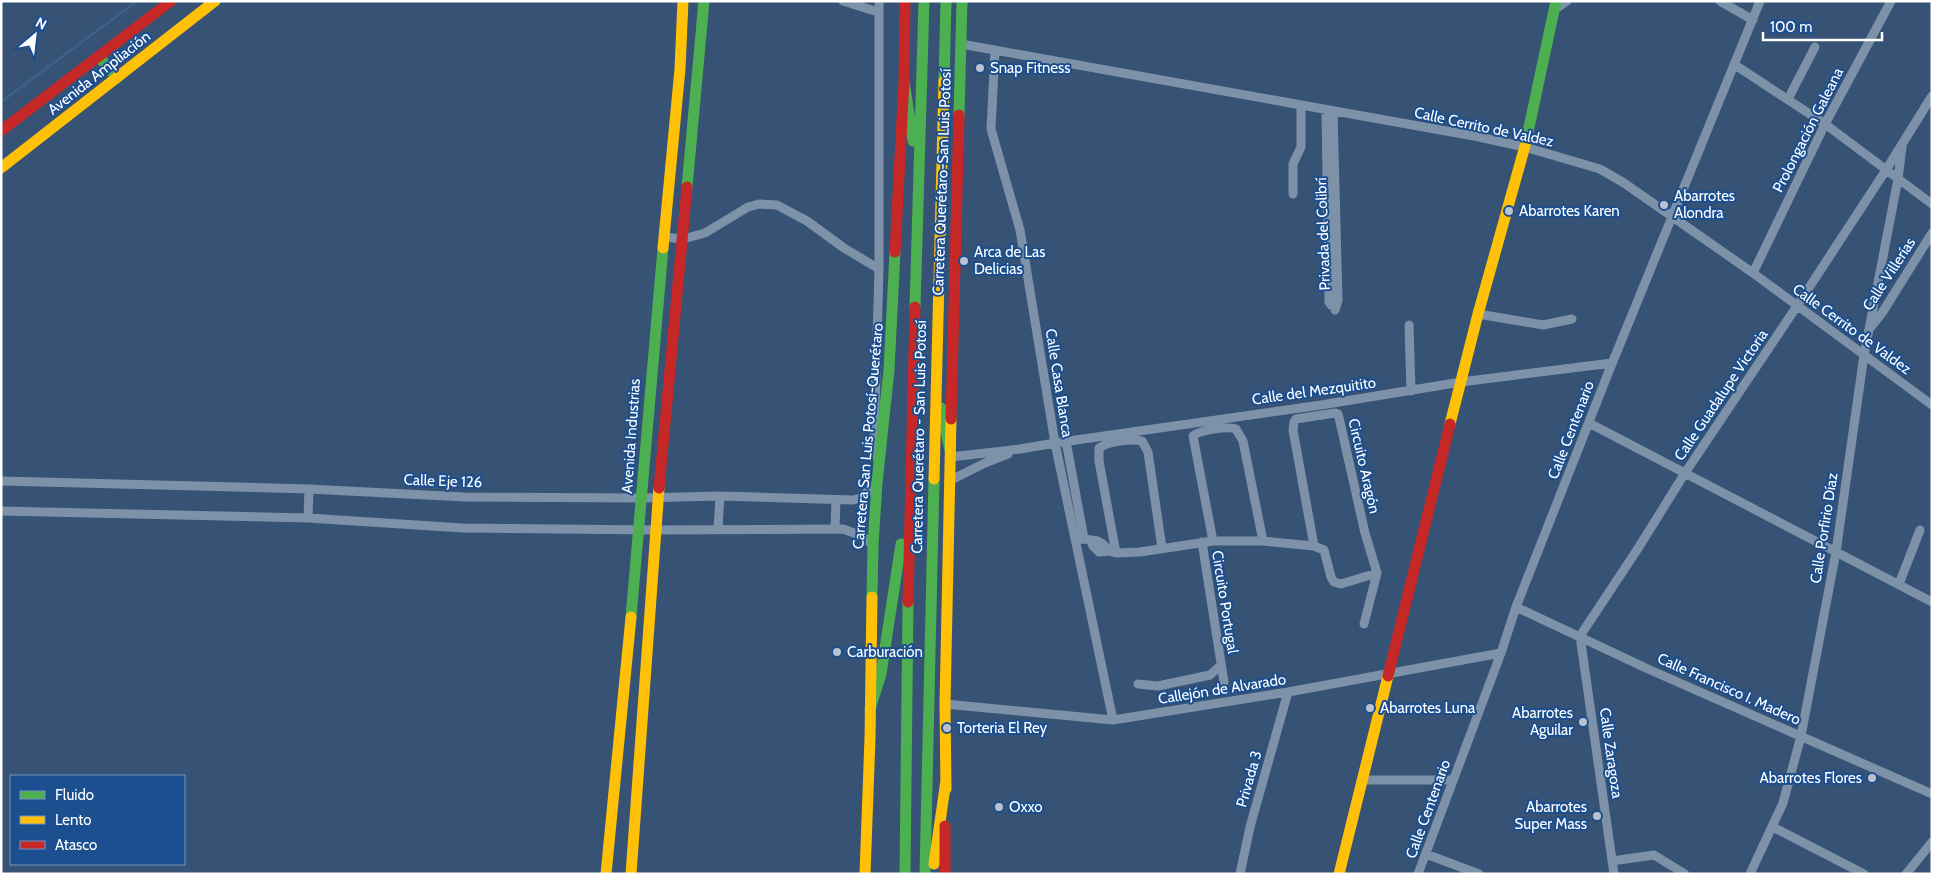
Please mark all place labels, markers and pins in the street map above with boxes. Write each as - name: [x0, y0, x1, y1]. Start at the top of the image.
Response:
- place label: Snap Fitness: [990, 59, 1070, 77]
- marker: Snap Fitness: [974, 62, 986, 74]
- place label: Abarrotes Alondra: [1674, 187, 1735, 222]
- marker: Abarrotes Alondra: [1658, 199, 1670, 211]
- place label: Abarrotes Karen: [1519, 202, 1620, 220]
- marker: Abarrotes Karen: [1503, 205, 1515, 217]
- place label: Arca de Las Delicias: [974, 243, 1045, 278]
- marker: Arca de Las Delicias: [958, 255, 970, 267]
- place label: Carburación: [847, 643, 923, 661]
- marker: Carburación: [831, 646, 843, 658]
- place label: Abarrotes Luna: [1380, 699, 1476, 717]
- marker: Abarrotes Luna: [1364, 702, 1376, 714]
- place label: Abarrotes Aguilar: [1512, 704, 1573, 739]
- marker: Abarrotes Aguilar: [1577, 716, 1589, 728]
- place label: Torteria El Rey: [957, 719, 1048, 737]
- marker: Torteria El Rey: [941, 722, 953, 734]
- place label: Abarrotes Flores: [1760, 769, 1862, 787]
- marker: Abarrotes Flores: [1866, 772, 1878, 784]
- place label: Oxxo: [1009, 798, 1043, 816]
- place label: Abarrotes Super Mass: [1515, 798, 1587, 833]
- marker: Oxxo: [993, 801, 1005, 813]
- marker: Abarrotes Super Mass: [1591, 810, 1603, 822]

